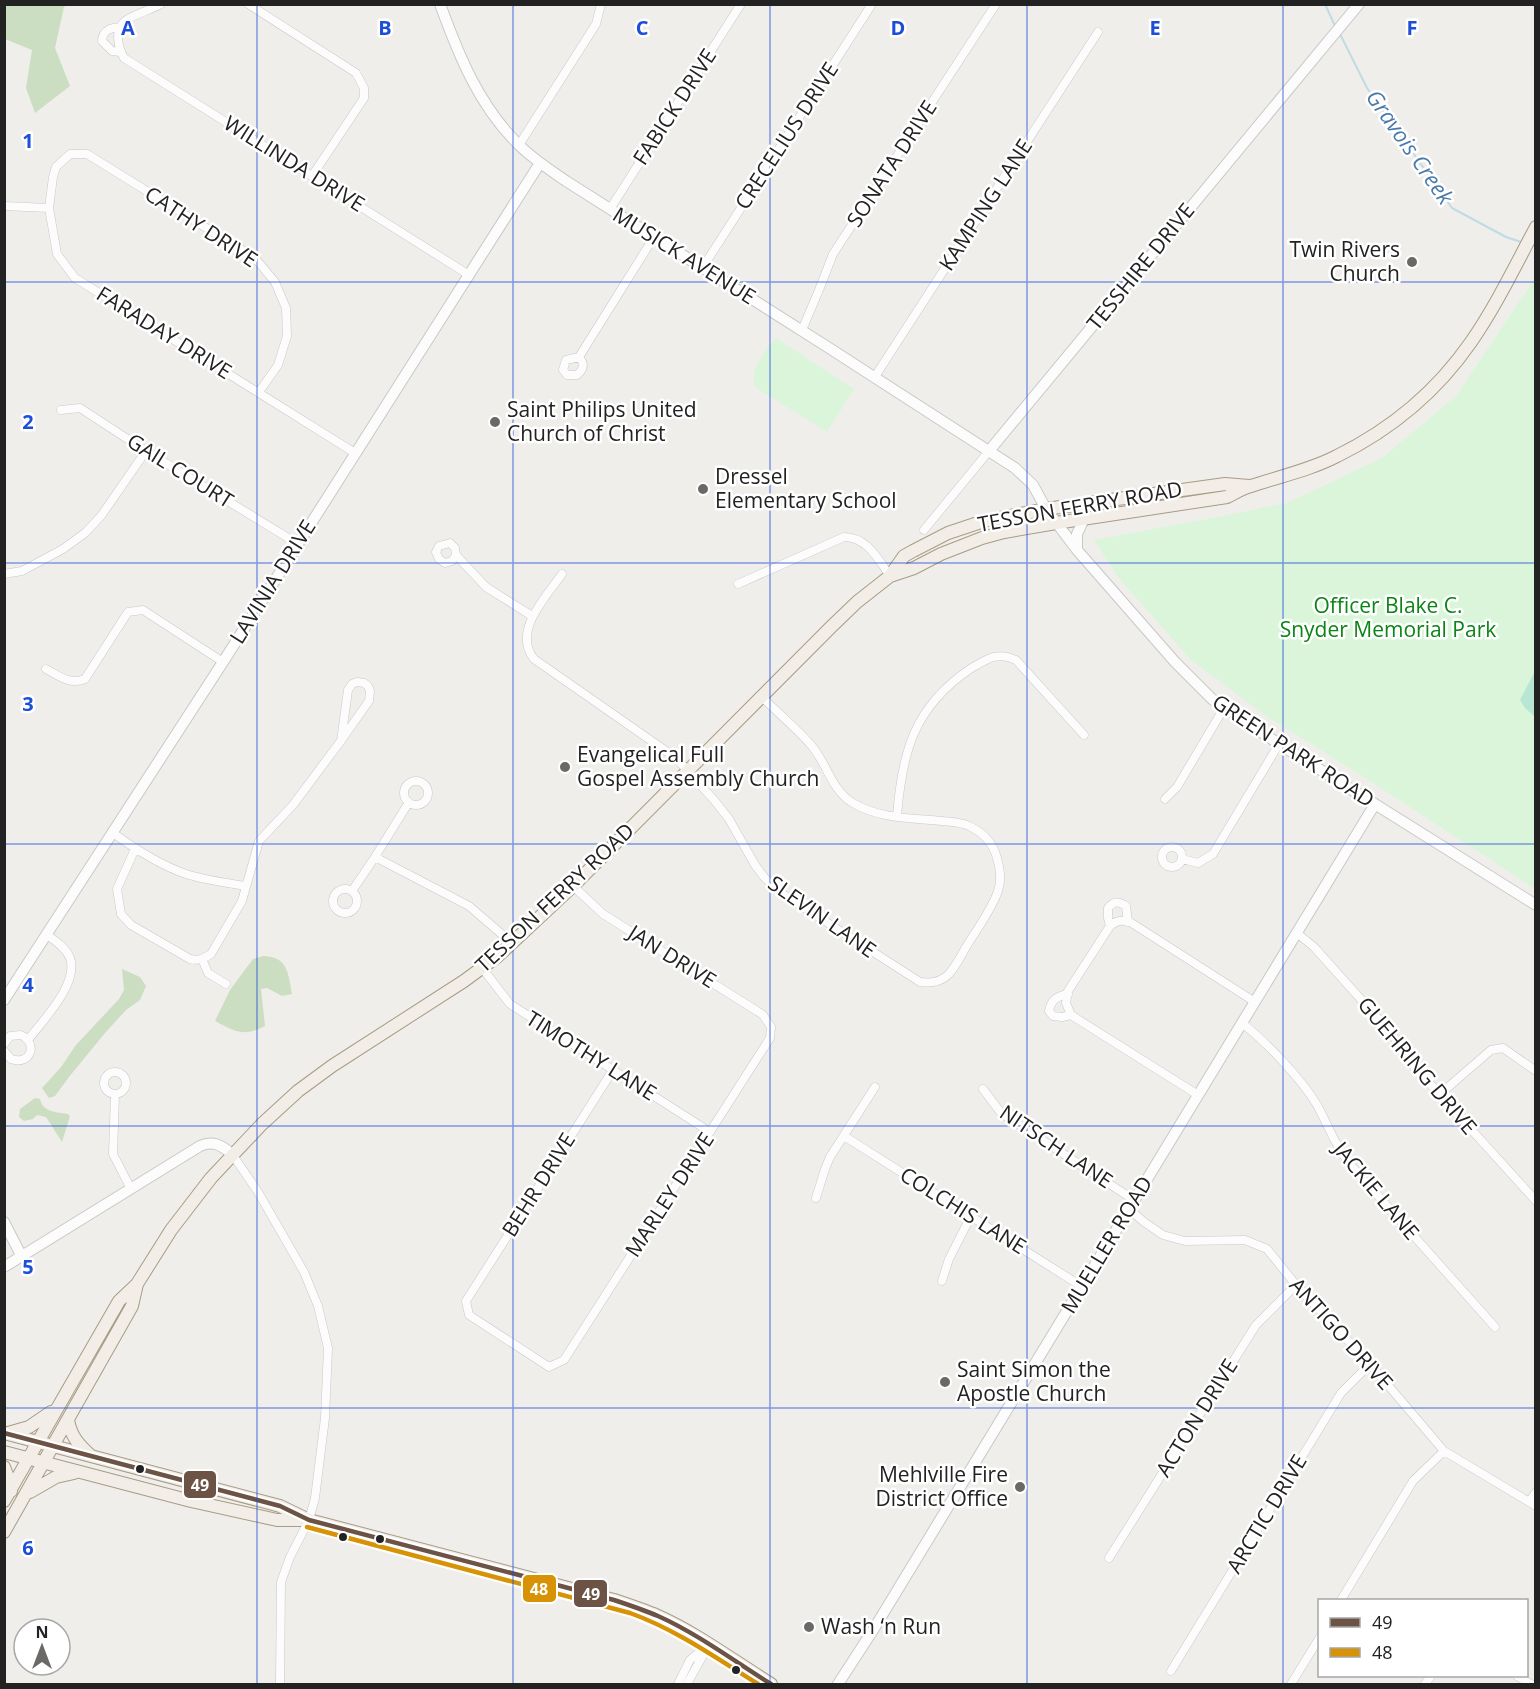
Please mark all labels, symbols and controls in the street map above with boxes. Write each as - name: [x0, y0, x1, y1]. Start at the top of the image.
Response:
- text: A: [121, 14, 135, 41]
- text: B: [378, 14, 392, 41]
- text: C: [636, 14, 649, 41]
- text: D: [891, 14, 905, 41]
- text: E: [1149, 14, 1161, 41]
- text: F: [1407, 14, 1417, 41]
- street label: FABICK DRIVE: [626, 43, 722, 170]
- street label: CRECELIUS DRIVE: [728, 56, 844, 214]
- water label: Gravois Creek: [1360, 83, 1462, 211]
- street label: SONATA DRIVE: [840, 95, 943, 232]
- street label: WILLINDA DRIVE: [219, 109, 370, 218]
- text: 1: [22, 127, 34, 154]
- street label: KAMPING LANE: [932, 133, 1038, 276]
- street label: CATHY DRIVE: [140, 179, 263, 273]
- street label: TESSHIRE DRIVE: [1080, 197, 1200, 336]
- street label: MUSICK AVENUE: [608, 200, 761, 310]
- place label: Twin Rivers Church: [1289, 235, 1400, 287]
- marker: Twin Rivers Church: [1405, 255, 1419, 269]
- street label: FARADAY DRIVE: [92, 279, 237, 385]
- place label: Saint Philips United Church of Christ: [507, 395, 697, 447]
- text: 2: [22, 408, 34, 435]
- marker: Saint Philips United Church of Christ: [488, 415, 502, 429]
- street label: GAIL COURT: [122, 426, 239, 514]
- place label: Dressel Elementary School: [715, 462, 897, 514]
- street label: TESSON FERRY ROAD: [975, 474, 1184, 538]
- marker: Dressel Elementary School: [696, 482, 710, 496]
- street label: LAVINIA DRIVE: [223, 514, 321, 649]
- park label: Officer Blake C. Snyder Memorial Park: [1280, 591, 1496, 643]
- street label: GREEN PARK ROAD: [1207, 687, 1380, 813]
- text: 3: [22, 690, 34, 717]
- place label: Evangelical Full Gospel Assembly Church: [577, 740, 819, 792]
- marker: Evangelical Full Gospel Assembly Church: [558, 760, 572, 774]
- street label: TESSON FERRY ROAD: [469, 816, 640, 978]
- street label: SLEVIN LANE: [763, 869, 882, 964]
- street label: JAN DRIVE: [622, 917, 722, 994]
- text: 4: [22, 971, 34, 998]
- street label: GUEHRING DRIVE: [1352, 991, 1484, 1140]
- street label: TIMOTHY LANE: [521, 1004, 662, 1106]
- street label: NITSCH LANE: [995, 1098, 1119, 1194]
- street label: BEHR DRIVE: [495, 1127, 581, 1242]
- street label: MARLEY DRIVE: [618, 1127, 720, 1262]
- street label: JACKIE LANE: [1326, 1134, 1426, 1245]
- street label: COLCHIS LANE: [895, 1160, 1032, 1260]
- street label: MUELLER ROAD: [1054, 1171, 1158, 1318]
- text: 5: [22, 1253, 34, 1280]
- street label: ANTIGO DRIVE: [1284, 1271, 1400, 1395]
- street label: ACTON DRIVE: [1149, 1353, 1244, 1482]
- place label: Saint Simon the Apostle Church: [957, 1355, 1111, 1407]
- marker: Saint Simon the Apostle Church: [938, 1375, 952, 1389]
- street label: ARCTIC DRIVE: [1220, 1449, 1313, 1578]
- place label: Mehlville Fire District Office: [875, 1460, 1008, 1512]
- unlabelled marker: [134, 1463, 146, 1475]
- line badge: 49: [183, 1470, 217, 1499]
- text: 49: [191, 1474, 209, 1496]
- marker: Mehlville Fire District Office: [1013, 1480, 1027, 1494]
- unlabelled marker: [337, 1531, 349, 1543]
- unlabelled marker: [374, 1533, 386, 1545]
- text: 6: [22, 1534, 34, 1561]
- line badge: 48: [522, 1574, 557, 1603]
- text: 48: [530, 1578, 548, 1600]
- line badge: 49: [573, 1579, 608, 1608]
- text: 49: [582, 1583, 600, 1605]
- legend: [1318, 1599, 1528, 1677]
- text: 49: [1372, 1610, 1393, 1634]
- place label: Wash ‘n Run: [821, 1612, 941, 1640]
- north arrow: [12, 1617, 72, 1677]
- marker: Wash ‘n Run: [802, 1620, 816, 1634]
- text: N: [35, 1621, 49, 1643]
- text: 48: [1372, 1640, 1393, 1664]
- unlabelled marker: [730, 1664, 742, 1676]

